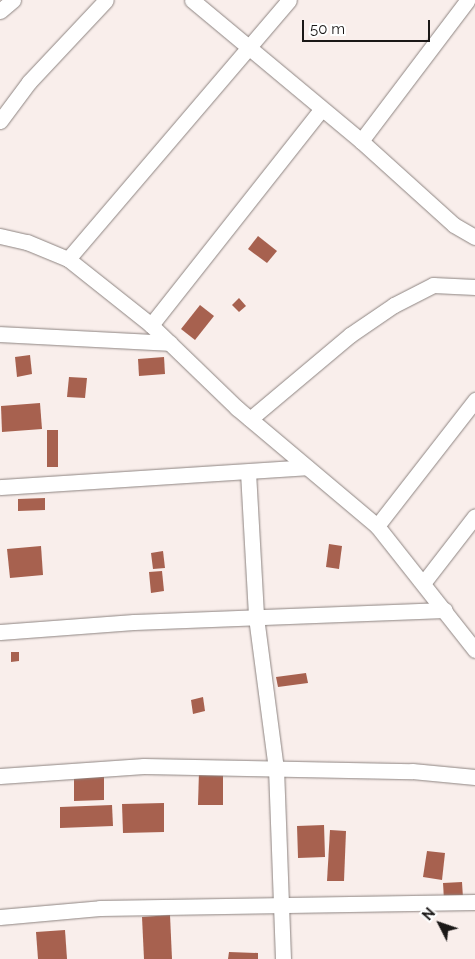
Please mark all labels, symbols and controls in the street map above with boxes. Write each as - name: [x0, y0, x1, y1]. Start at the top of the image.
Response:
- scale bar: [305, 10, 432, 42]
- text: 50 m: [310, 20, 345, 38]
- north arrow: [415, 899, 465, 949]
- text: N: [419, 905, 438, 923]

